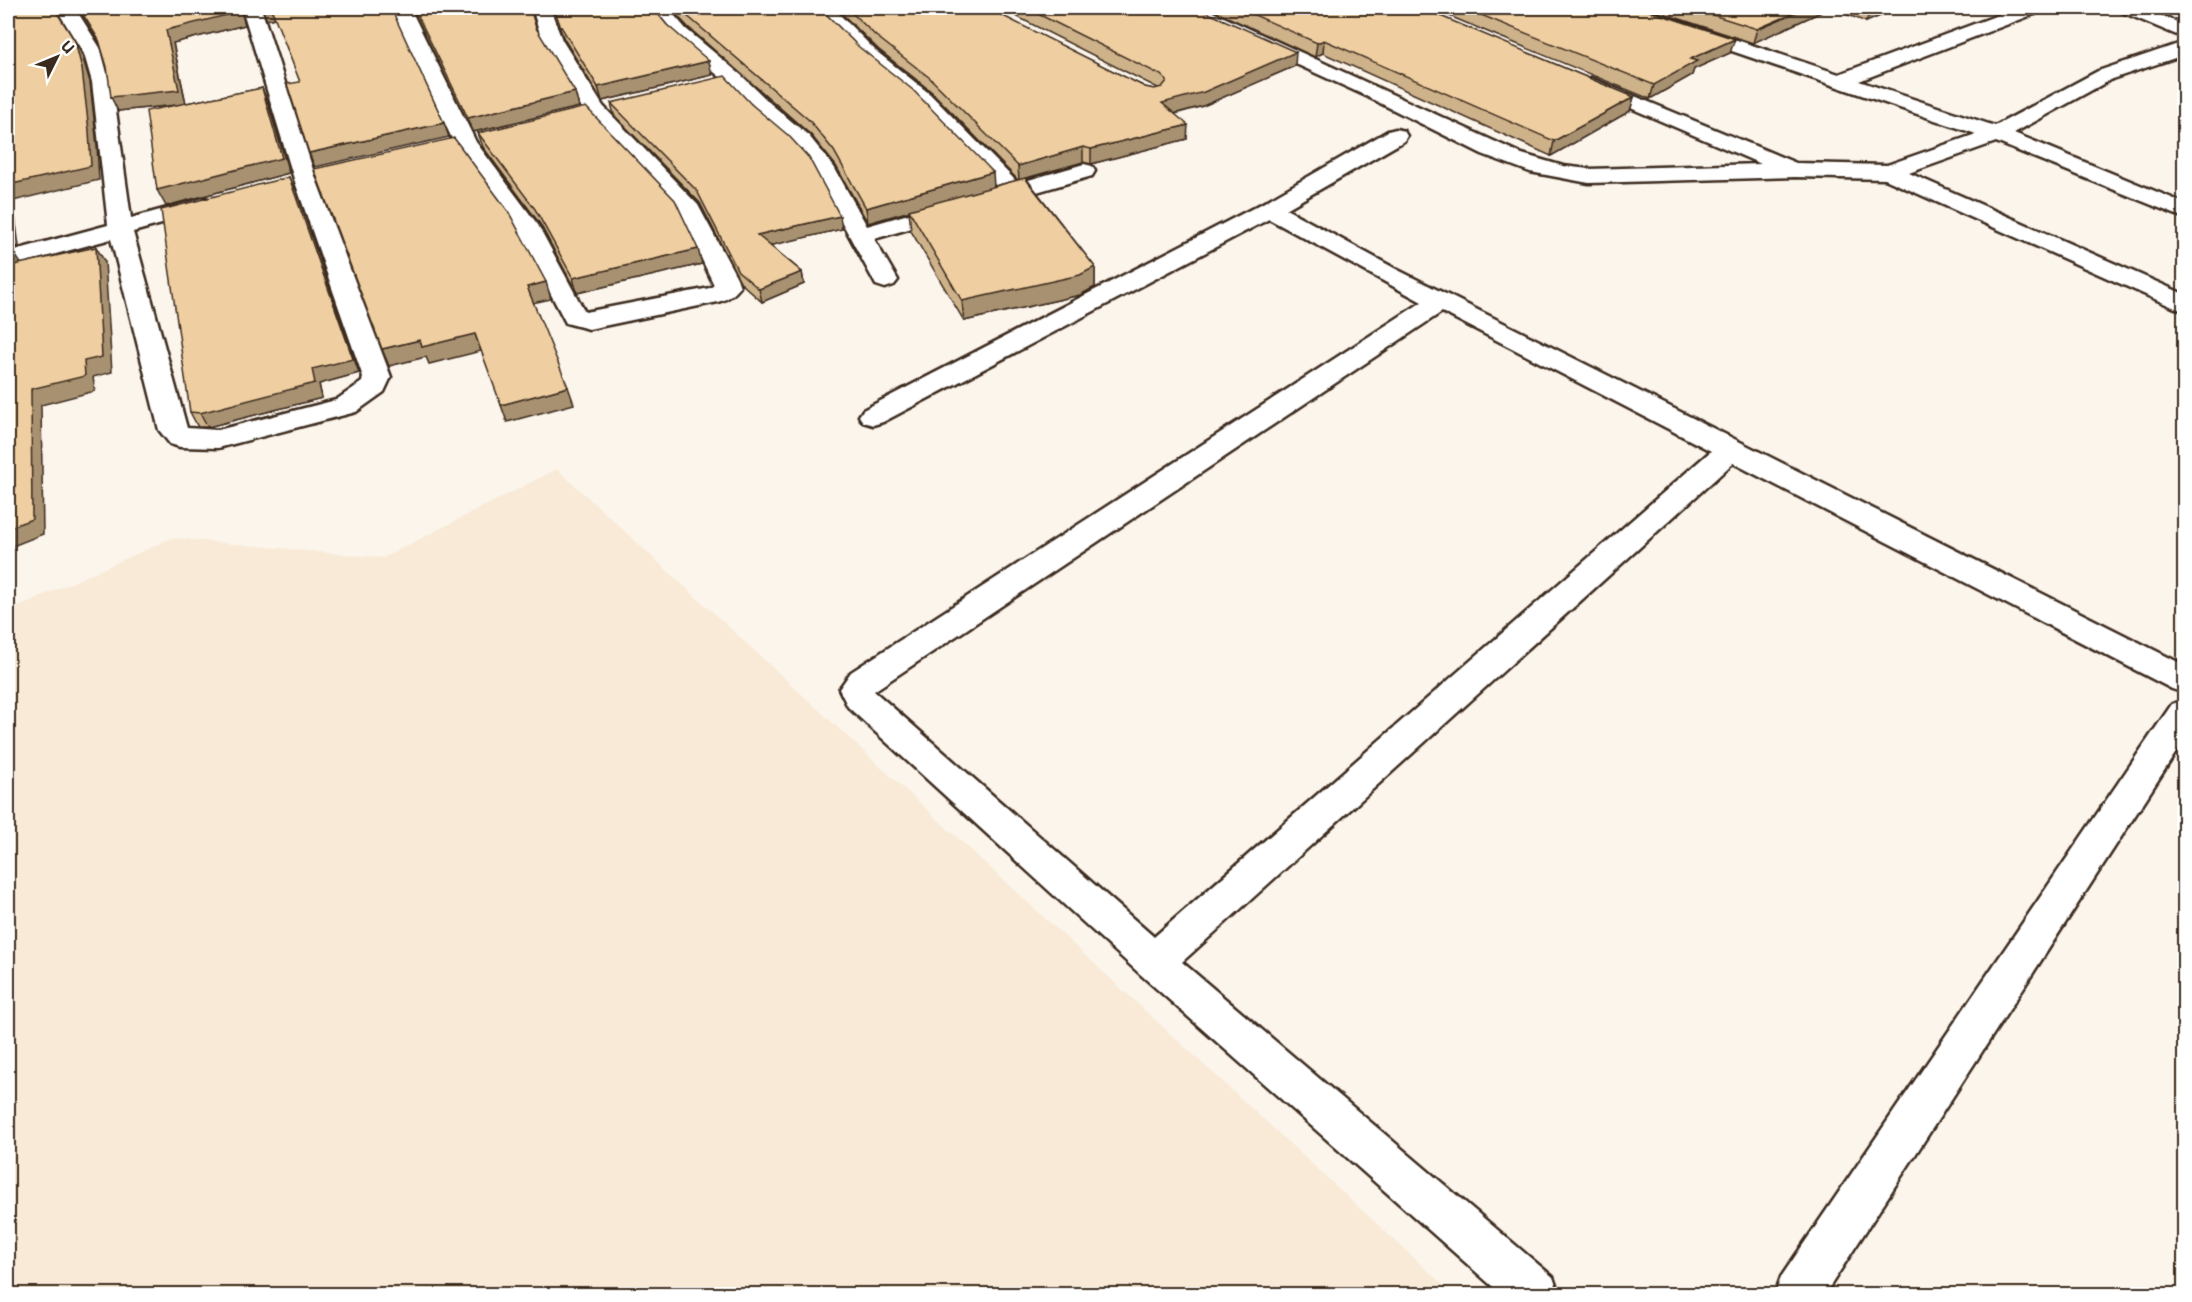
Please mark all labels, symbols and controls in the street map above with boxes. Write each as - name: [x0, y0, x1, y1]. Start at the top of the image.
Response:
- north arrow: [27, 27, 87, 87]
- text: U: [57, 35, 80, 58]

